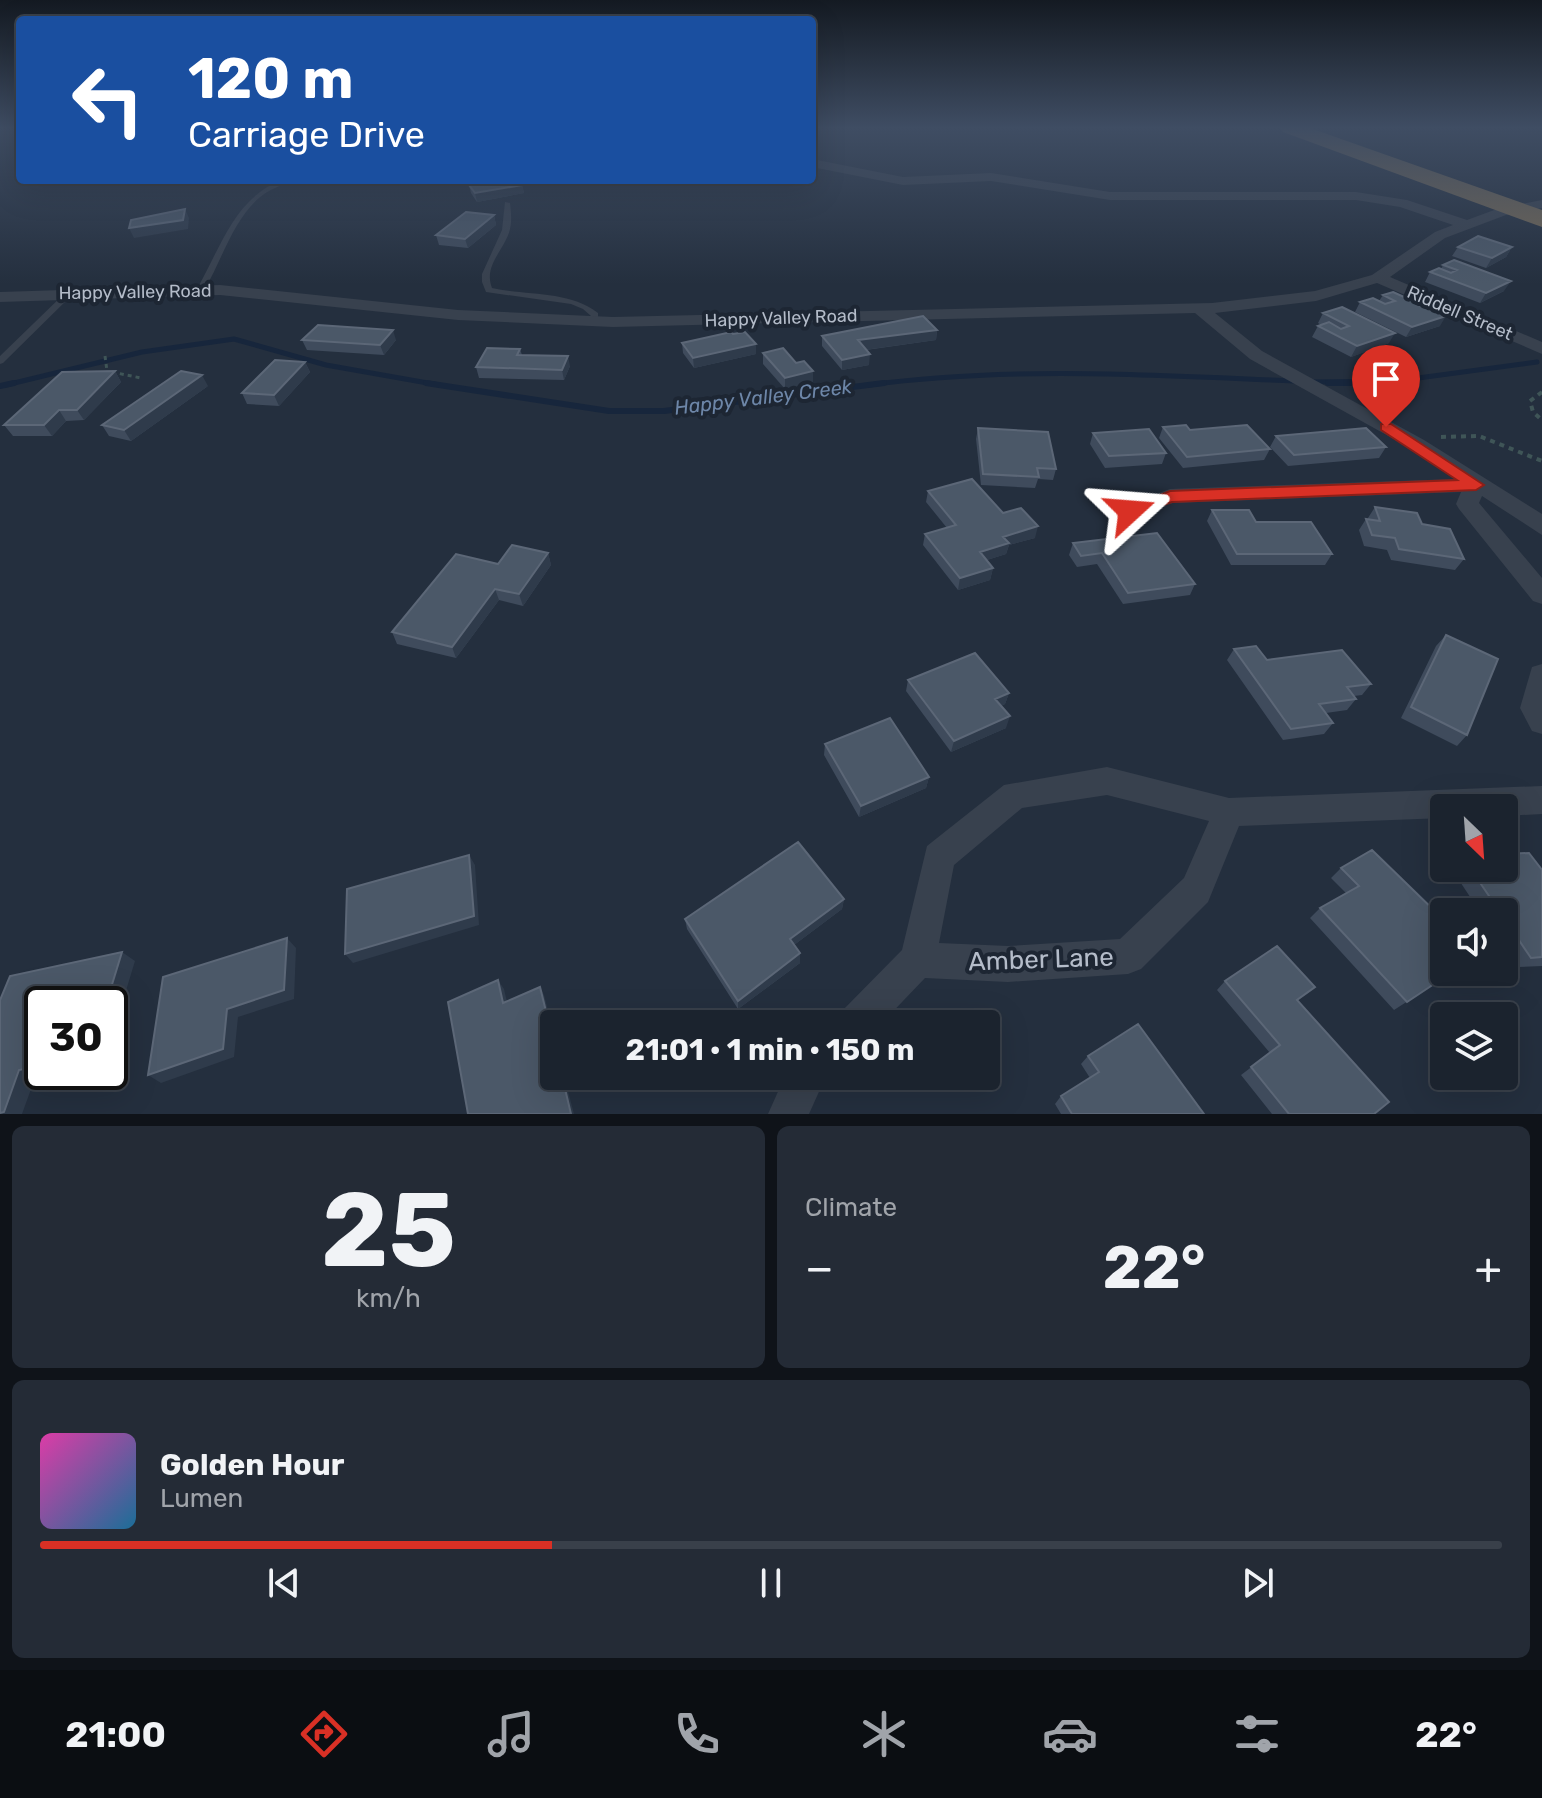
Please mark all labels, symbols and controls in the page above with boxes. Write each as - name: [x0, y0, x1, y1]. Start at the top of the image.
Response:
- text: 120 m: [188, 46, 354, 112]
- icon: left: [56, 48, 160, 152]
- text: Carriage Drive: [188, 113, 425, 156]
- street label: Happy Valley Road: [58, 280, 212, 304]
- street label: Riddell Street: [1404, 281, 1516, 345]
- street label: Happy Valley Road: [704, 304, 858, 332]
- pin: [1352, 345, 1420, 427]
- icon: arrive: [1364, 357, 1408, 401]
- water label: Happy Valley Creek: [673, 374, 854, 420]
- position arrow: [1088, 469, 1172, 553]
- north arrow: [1430, 794, 1518, 882]
- map controls: [1430, 794, 1518, 1090]
- button: sound: [1430, 898, 1518, 986]
- street label: Amber Lane: [968, 941, 1114, 978]
- speed limit sign: 30: [24, 986, 128, 1090]
- button: layers: [1430, 1002, 1518, 1090]
- text: 21:01 · 1 min · 150 m: [625, 1032, 915, 1068]
- text: 25: [321, 1169, 456, 1292]
- text: Climate: [805, 1192, 897, 1223]
- text: 22°: [1103, 1232, 1205, 1303]
- text: −: [805, 1242, 834, 1294]
- text: +: [1475, 1242, 1502, 1294]
- text: km/h: [356, 1283, 421, 1314]
- text: Golden Hour: [160, 1447, 344, 1483]
- text: Lumen: [160, 1483, 243, 1514]
- icon: previous: [262, 1561, 306, 1605]
- icon: pause: [749, 1561, 793, 1605]
- icon: next: [1236, 1561, 1280, 1605]
- icon: directions: [296, 1706, 352, 1762]
- icon: music: [483, 1706, 539, 1762]
- icon: phone: [669, 1706, 725, 1762]
- icon: climate: [856, 1706, 912, 1762]
- icon: car: [1042, 1706, 1098, 1762]
- icon: filters: [1229, 1706, 1285, 1762]
- text: 21:00: [65, 1713, 166, 1756]
- text: 22°: [1415, 1713, 1477, 1756]

